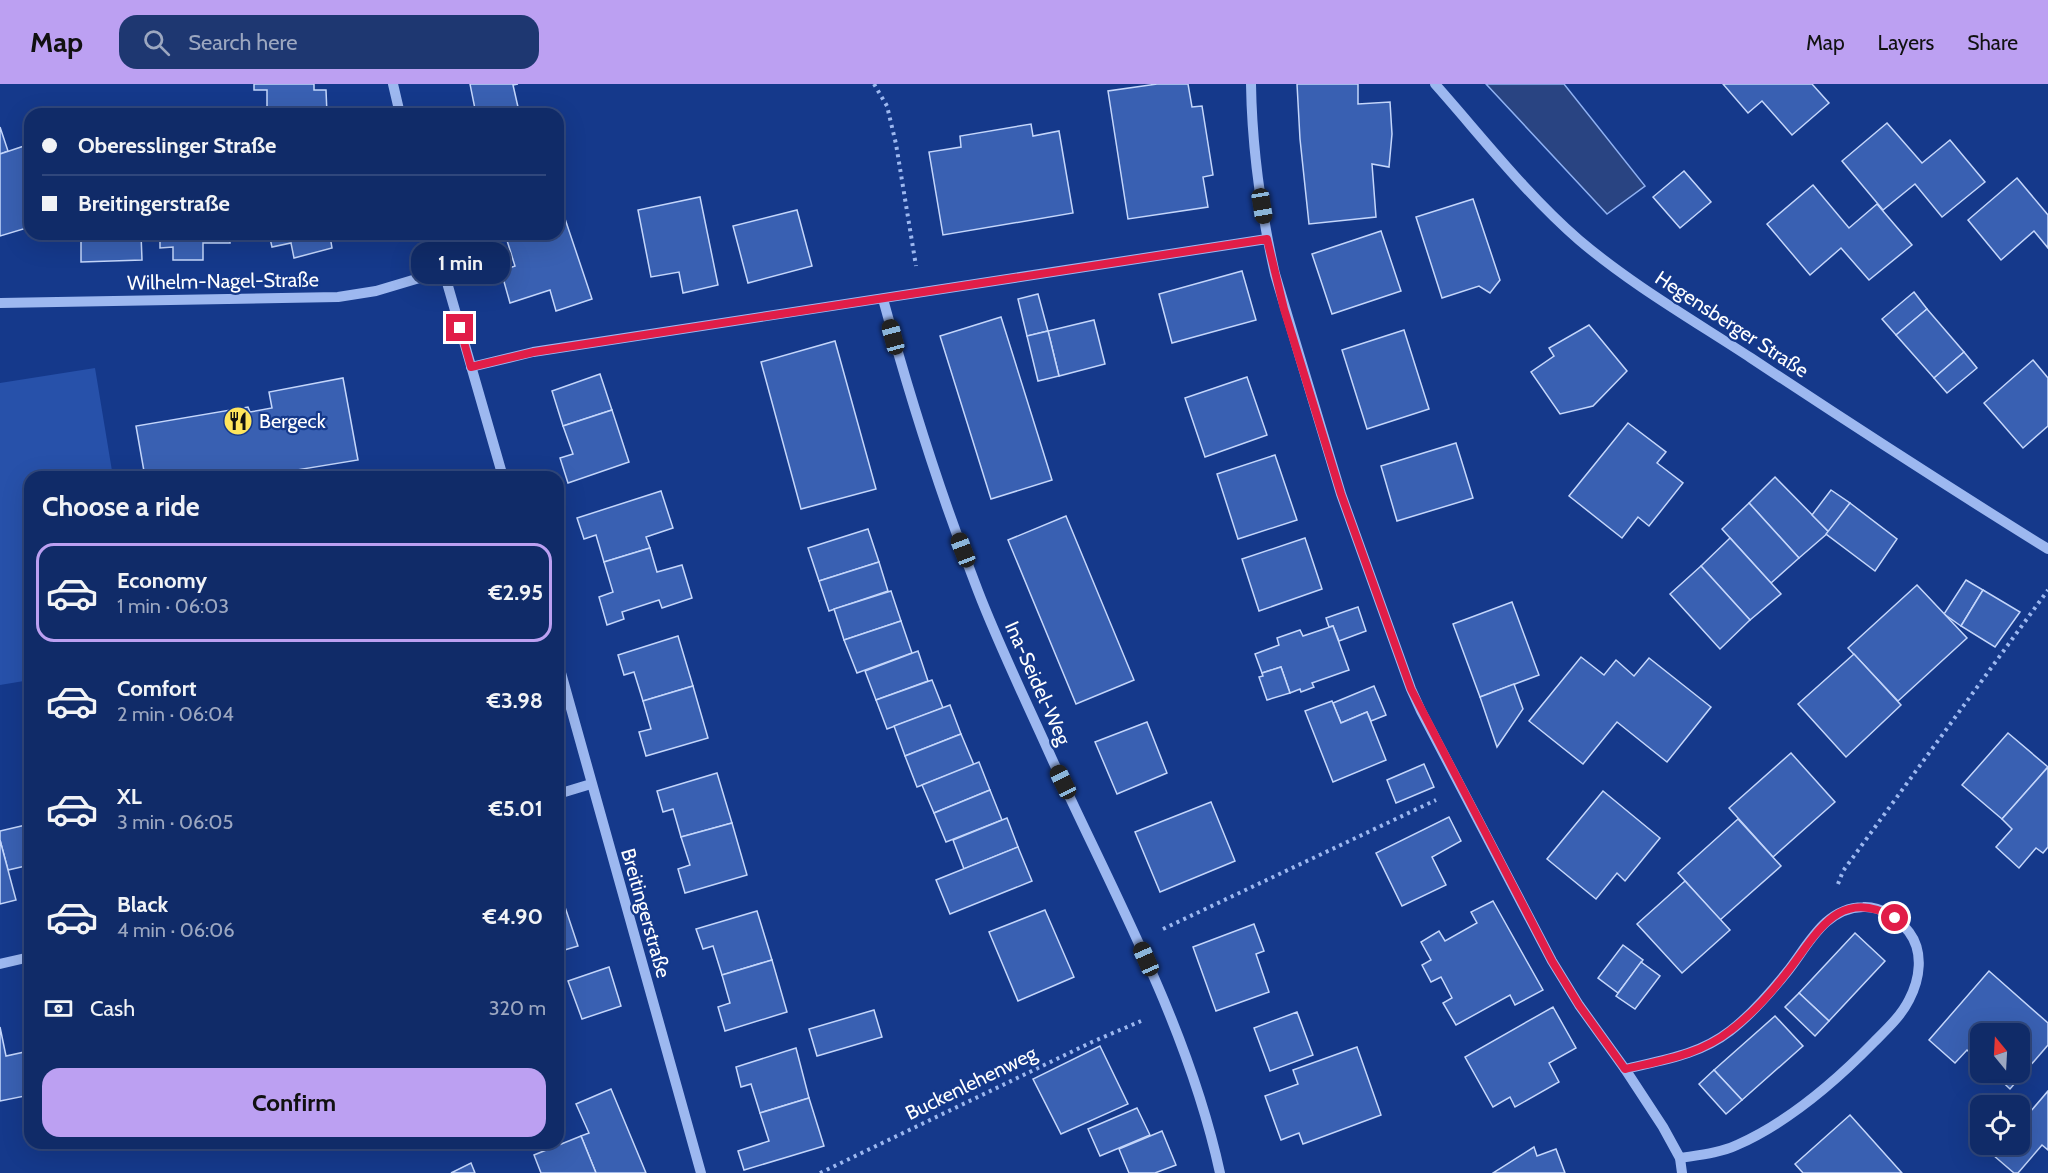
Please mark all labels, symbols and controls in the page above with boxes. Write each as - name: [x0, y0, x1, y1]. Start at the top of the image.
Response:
- search box: [119, 15, 539, 69]
- text: Map: [30, 25, 83, 59]
- icon: search: [140, 26, 173, 59]
- text: Search here: [188, 29, 297, 56]
- text: Map: [1806, 30, 1845, 55]
- text: Layers: [1878, 30, 1934, 55]
- text: Share: [1967, 30, 2018, 55]
- text: Oberesslinger Straße: [78, 132, 276, 159]
- car: [1250, 187, 1274, 225]
- text: Breitingerstraße: [78, 190, 230, 217]
- callout: 1 min: [410, 241, 510, 283]
- text: 1 min: [438, 251, 483, 275]
- street label: Hegensberger Straße: [1651, 265, 1813, 383]
- street label: Wilhelm-Nagel-Straße: [127, 267, 319, 295]
- route end: [446, 314, 473, 341]
- car: [880, 317, 906, 357]
- restaurant icon: Bergeck: [222, 405, 254, 437]
- place label: Bergeck: [259, 409, 326, 433]
- text: Choose a ride: [42, 490, 200, 523]
- car: [948, 530, 978, 570]
- icon: car: [45, 566, 99, 620]
- text: Economy: [117, 567, 207, 594]
- text: €2.95: [489, 579, 543, 606]
- text: 1 min · 06:03: [117, 594, 229, 618]
- street label: Ina-Seidel-Weg: [1000, 617, 1076, 749]
- icon: car: [45, 674, 99, 728]
- text: Comfort: [117, 675, 196, 702]
- text: €3.98: [487, 687, 543, 714]
- text: 2 min · 06:04: [117, 702, 234, 726]
- car: [1047, 762, 1079, 802]
- icon: car: [45, 782, 99, 836]
- text: XL: [117, 783, 142, 810]
- text: €5.01: [489, 795, 543, 822]
- text: 3 min · 06:05: [117, 810, 233, 834]
- street label: Breitingerstraße: [616, 846, 676, 980]
- icon: car: [45, 890, 99, 944]
- text: Black: [117, 891, 168, 918]
- text: €4.90: [483, 903, 543, 930]
- route start: [1881, 904, 1908, 931]
- text: 4 min · 06:06: [117, 918, 235, 942]
- car: [1130, 939, 1162, 979]
- icon: cash: [42, 992, 75, 1025]
- text: Cash: [90, 995, 135, 1022]
- text: 320 m: [489, 996, 546, 1020]
- north arrow: [1970, 1023, 2030, 1083]
- map controls: [1970, 1023, 2030, 1155]
- street label: Buckenlehenweg: [902, 1040, 1041, 1125]
- button: Confirm: [42, 1068, 546, 1137]
- button: locate: [1970, 1095, 2030, 1155]

